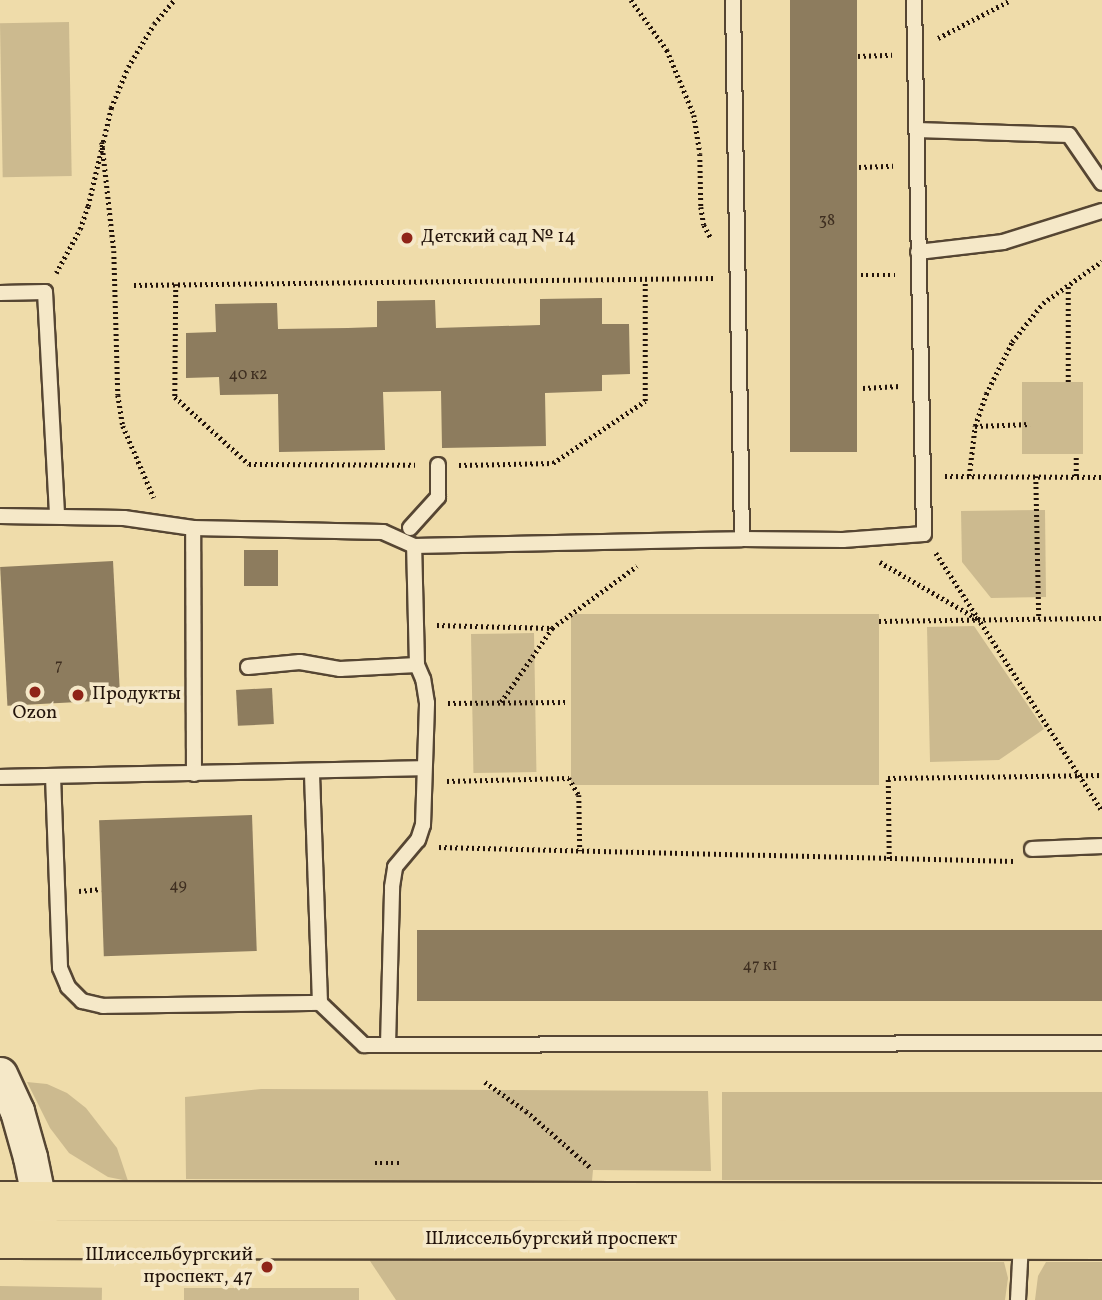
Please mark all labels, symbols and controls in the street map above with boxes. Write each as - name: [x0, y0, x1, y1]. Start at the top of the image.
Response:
- house number: 38: [819, 211, 835, 231]
- place label: Детский сад № 14: [421, 227, 576, 249]
- marker: Детский сад № 14: [399, 230, 415, 246]
- house number: 40 к2: [228, 365, 268, 385]
- house number: 7: [55, 656, 63, 676]
- marker: Ozon: [27, 684, 43, 700]
- place label: Продукты: [92, 684, 181, 706]
- marker: Продукты: [70, 687, 86, 703]
- place label: Ozon: [13, 703, 57, 725]
- house number: 49: [169, 876, 187, 896]
- house number: 47 к1: [742, 956, 778, 976]
- street label: Шлиссельбургский проспект: [425, 1229, 677, 1251]
- place label: Шлиссельбургский проспект, 47: [85, 1245, 253, 1289]
- marker: Шлиссельбургский проспект, 47: [259, 1259, 275, 1275]

